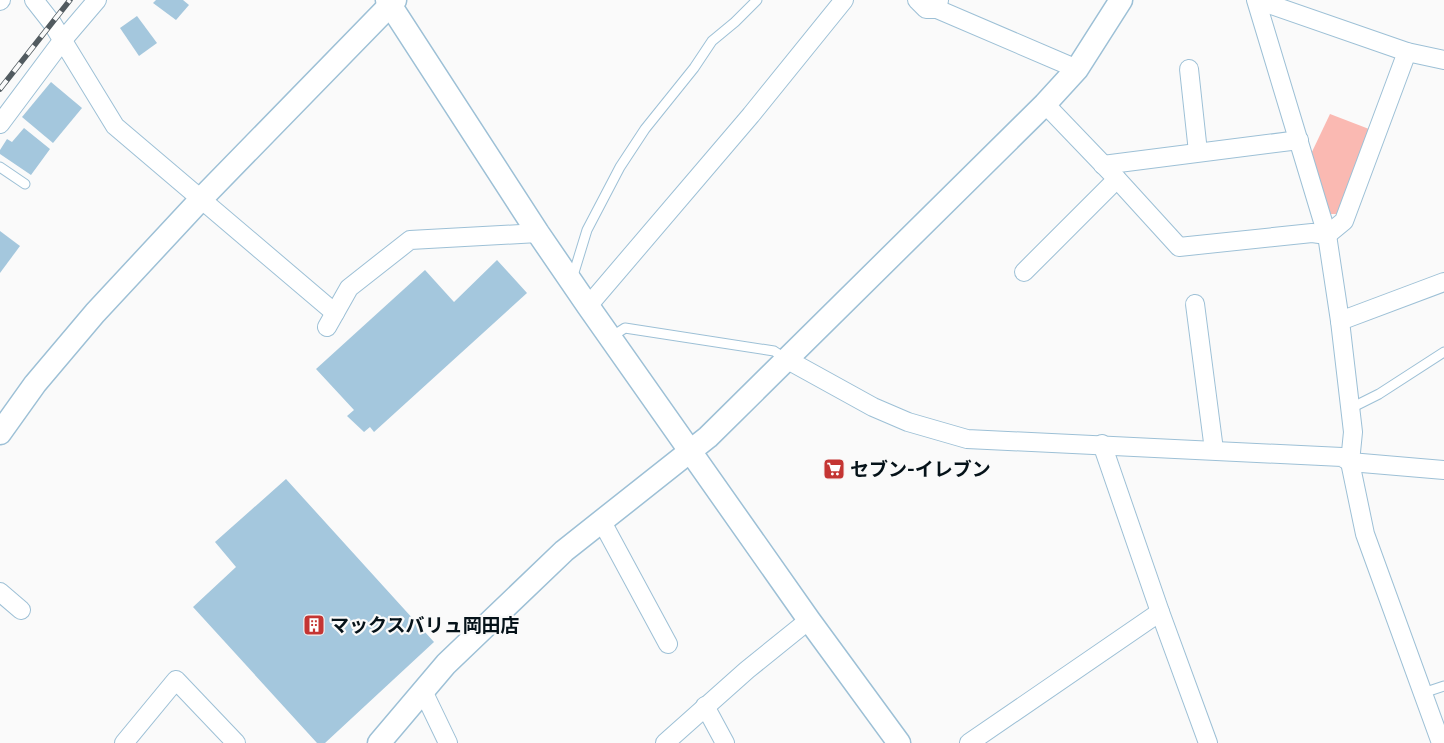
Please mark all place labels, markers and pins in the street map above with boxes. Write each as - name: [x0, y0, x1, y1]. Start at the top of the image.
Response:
- supermarket icon: セブン-イレブン: [822, 457, 846, 481]
- place label: セブン-イレブン: [850, 458, 991, 481]
- building icon: マックスバリュ岡田店: [302, 613, 326, 637]
- place label: マックスバリュ岡田店: [330, 614, 519, 637]

